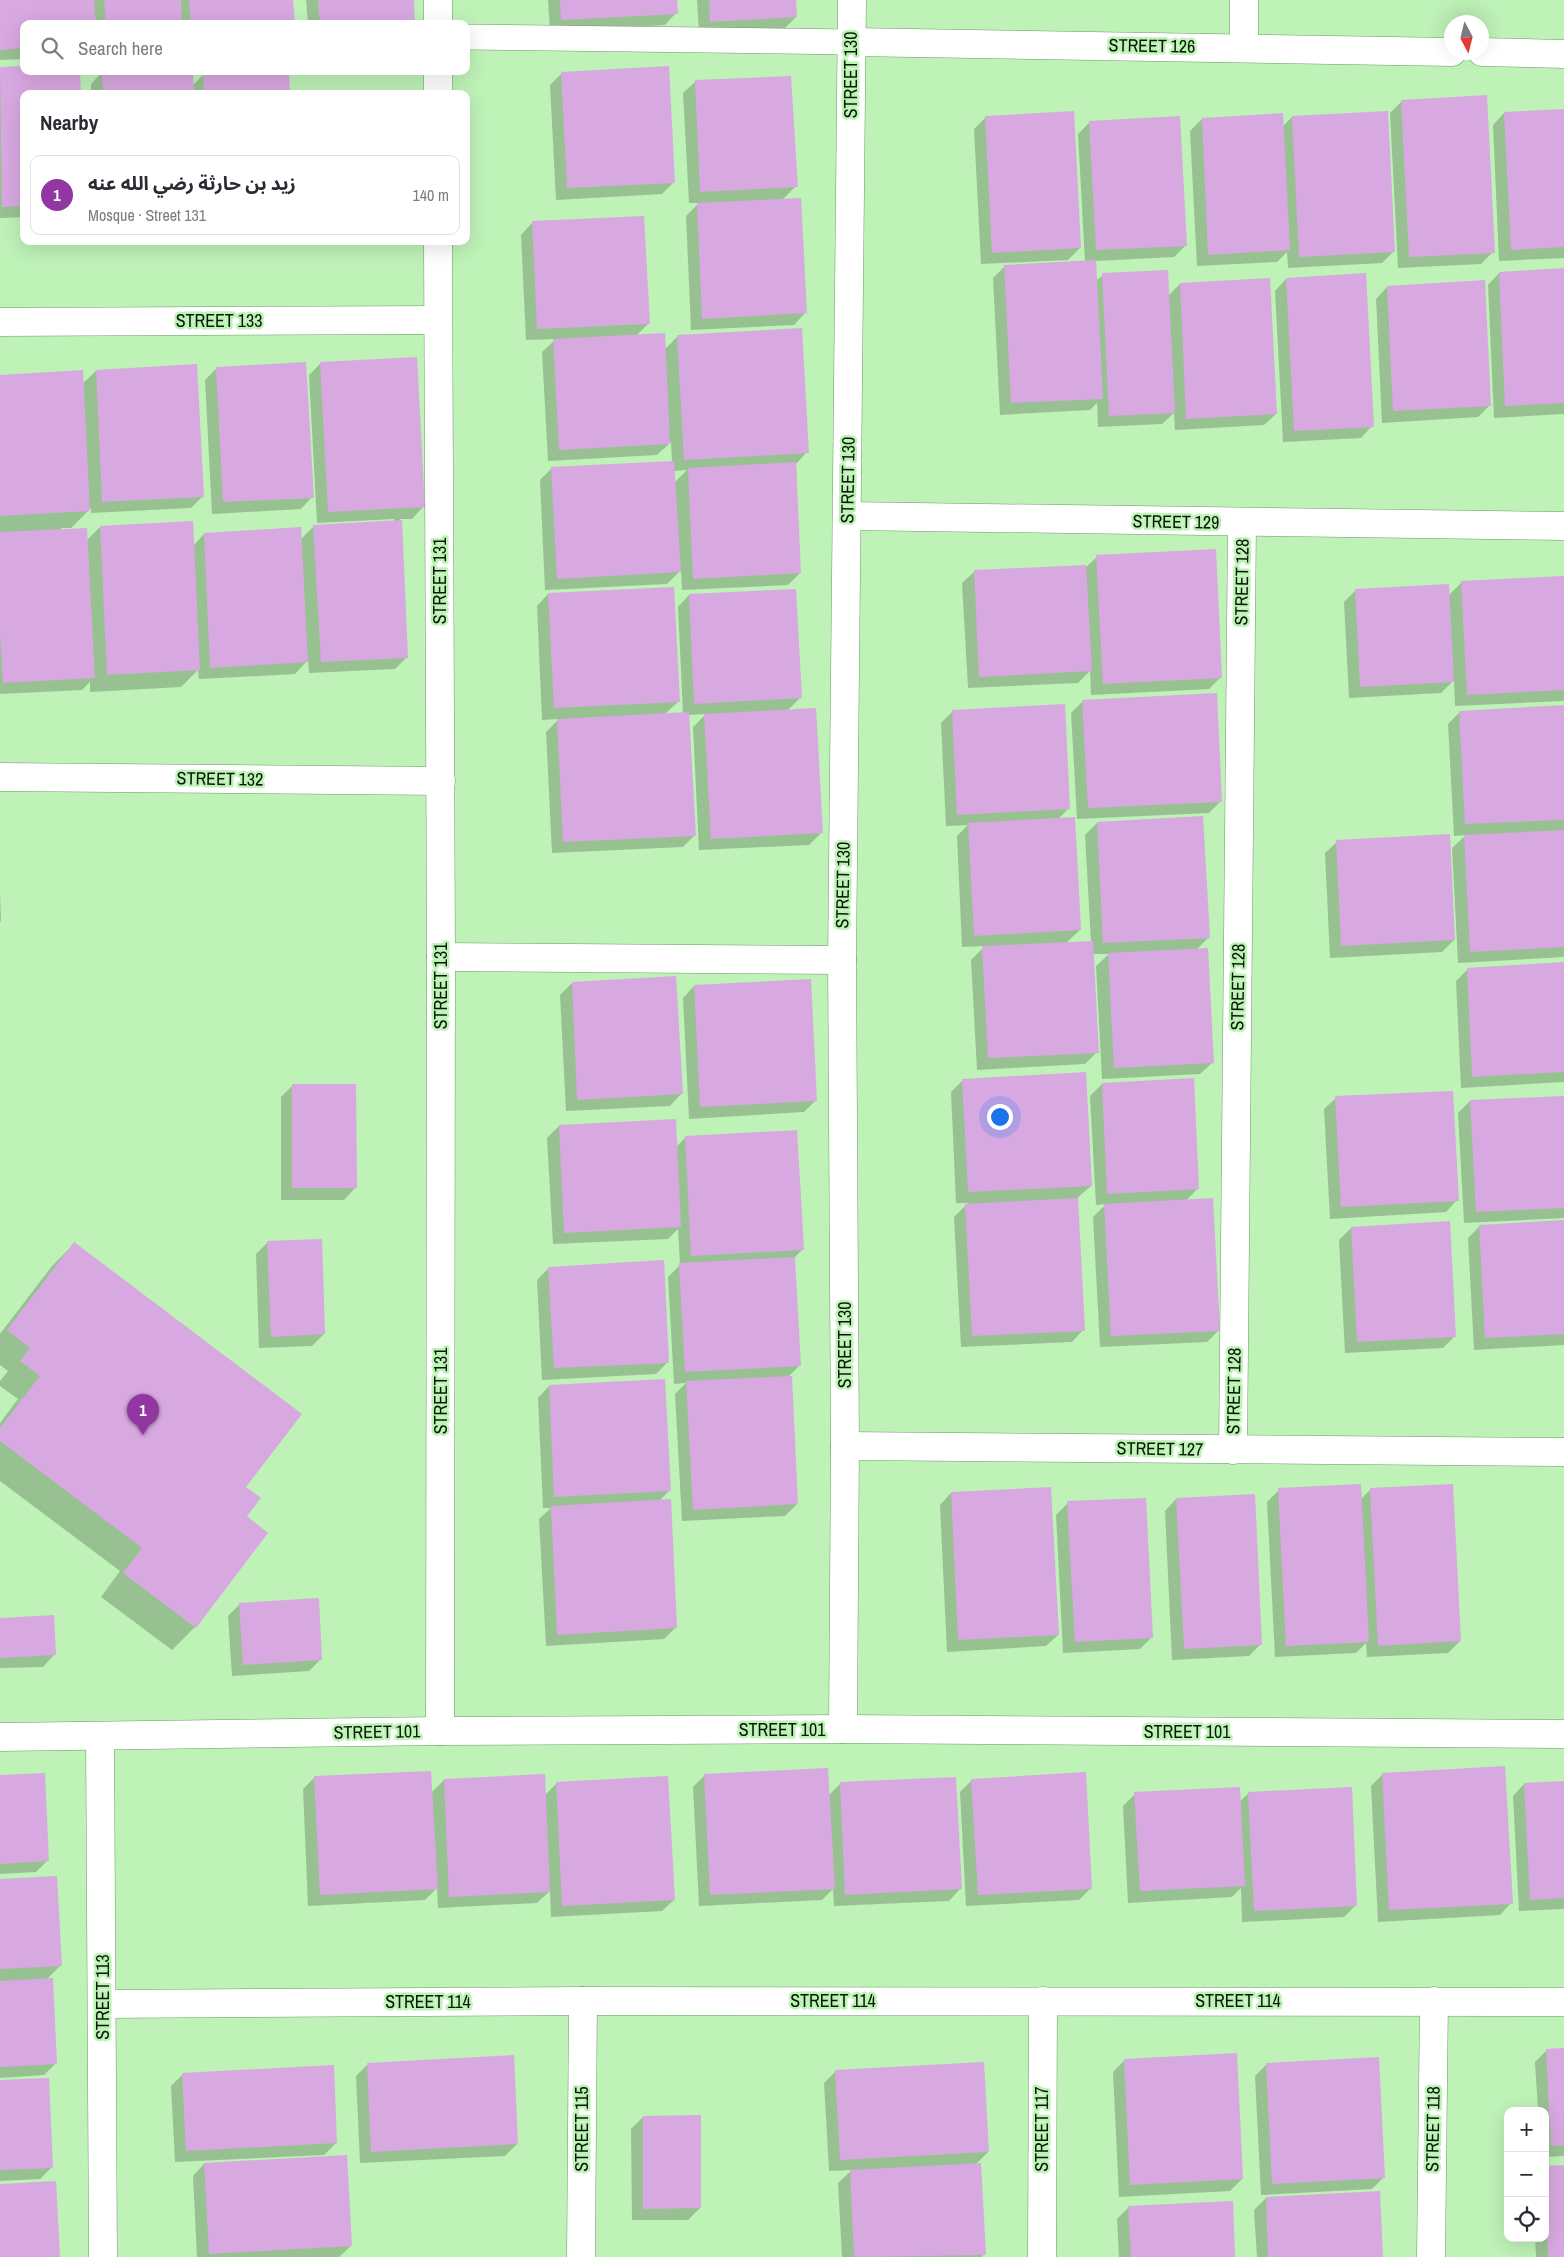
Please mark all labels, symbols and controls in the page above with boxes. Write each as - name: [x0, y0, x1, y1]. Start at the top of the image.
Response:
- north arrow: [1444, 15, 1489, 60]
- search box: [20, 20, 470, 75]
- street label: STREET 130: [838, 32, 863, 118]
- street label: STREET 126: [1108, 32, 1196, 59]
- icon: search: [38, 34, 66, 62]
- text: Search here: [78, 35, 163, 61]
- text: Nearby: [40, 108, 98, 137]
- text: زيد بن حارثة رضي الله عنه: [88, 170, 296, 196]
- text: 1: [53, 184, 61, 206]
- text: 140 m: [413, 184, 449, 206]
- text: Mosque · Street 131: [88, 204, 206, 226]
- street label: STREET 133: [176, 308, 262, 333]
- street label: STREET 130: [834, 436, 861, 524]
- street label: STREET 129: [1132, 508, 1220, 535]
- street label: STREET 131: [427, 537, 452, 624]
- street label: STREET 128: [1228, 538, 1255, 626]
- street label: STREET 132: [176, 765, 264, 792]
- street label: STREET 130: [829, 841, 856, 929]
- street label: STREET 131: [428, 942, 453, 1029]
- street label: STREET 128: [1224, 943, 1251, 1031]
- your location: [987, 1104, 1013, 1130]
- street label: STREET 130: [832, 1302, 857, 1388]
- street label: STREET 131: [428, 1347, 453, 1434]
- street label: STREET 128: [1220, 1347, 1247, 1435]
- pin: 1: [127, 1394, 159, 1435]
- street label: STREET 127: [1116, 1435, 1204, 1462]
- street label: STREET 101: [739, 1717, 826, 1742]
- street label: STREET 101: [333, 1718, 421, 1745]
- street label: STREET 101: [1144, 1719, 1231, 1744]
- street label: STREET 113: [90, 1954, 115, 2040]
- street label: STREET 114: [790, 1988, 876, 2013]
- street label: STREET 114: [1195, 1988, 1281, 2013]
- street label: STREET 114: [385, 1989, 471, 2014]
- street label: STREET 115: [569, 2086, 594, 2172]
- street label: STREET 117: [1029, 2086, 1054, 2172]
- street label: STREET 118: [1419, 2086, 1446, 2172]
- map controls: [1504, 2107, 1549, 2242]
- button: +: [1504, 2107, 1549, 2152]
- button: −: [1504, 2152, 1549, 2197]
- button: locate: [1504, 2197, 1549, 2242]

